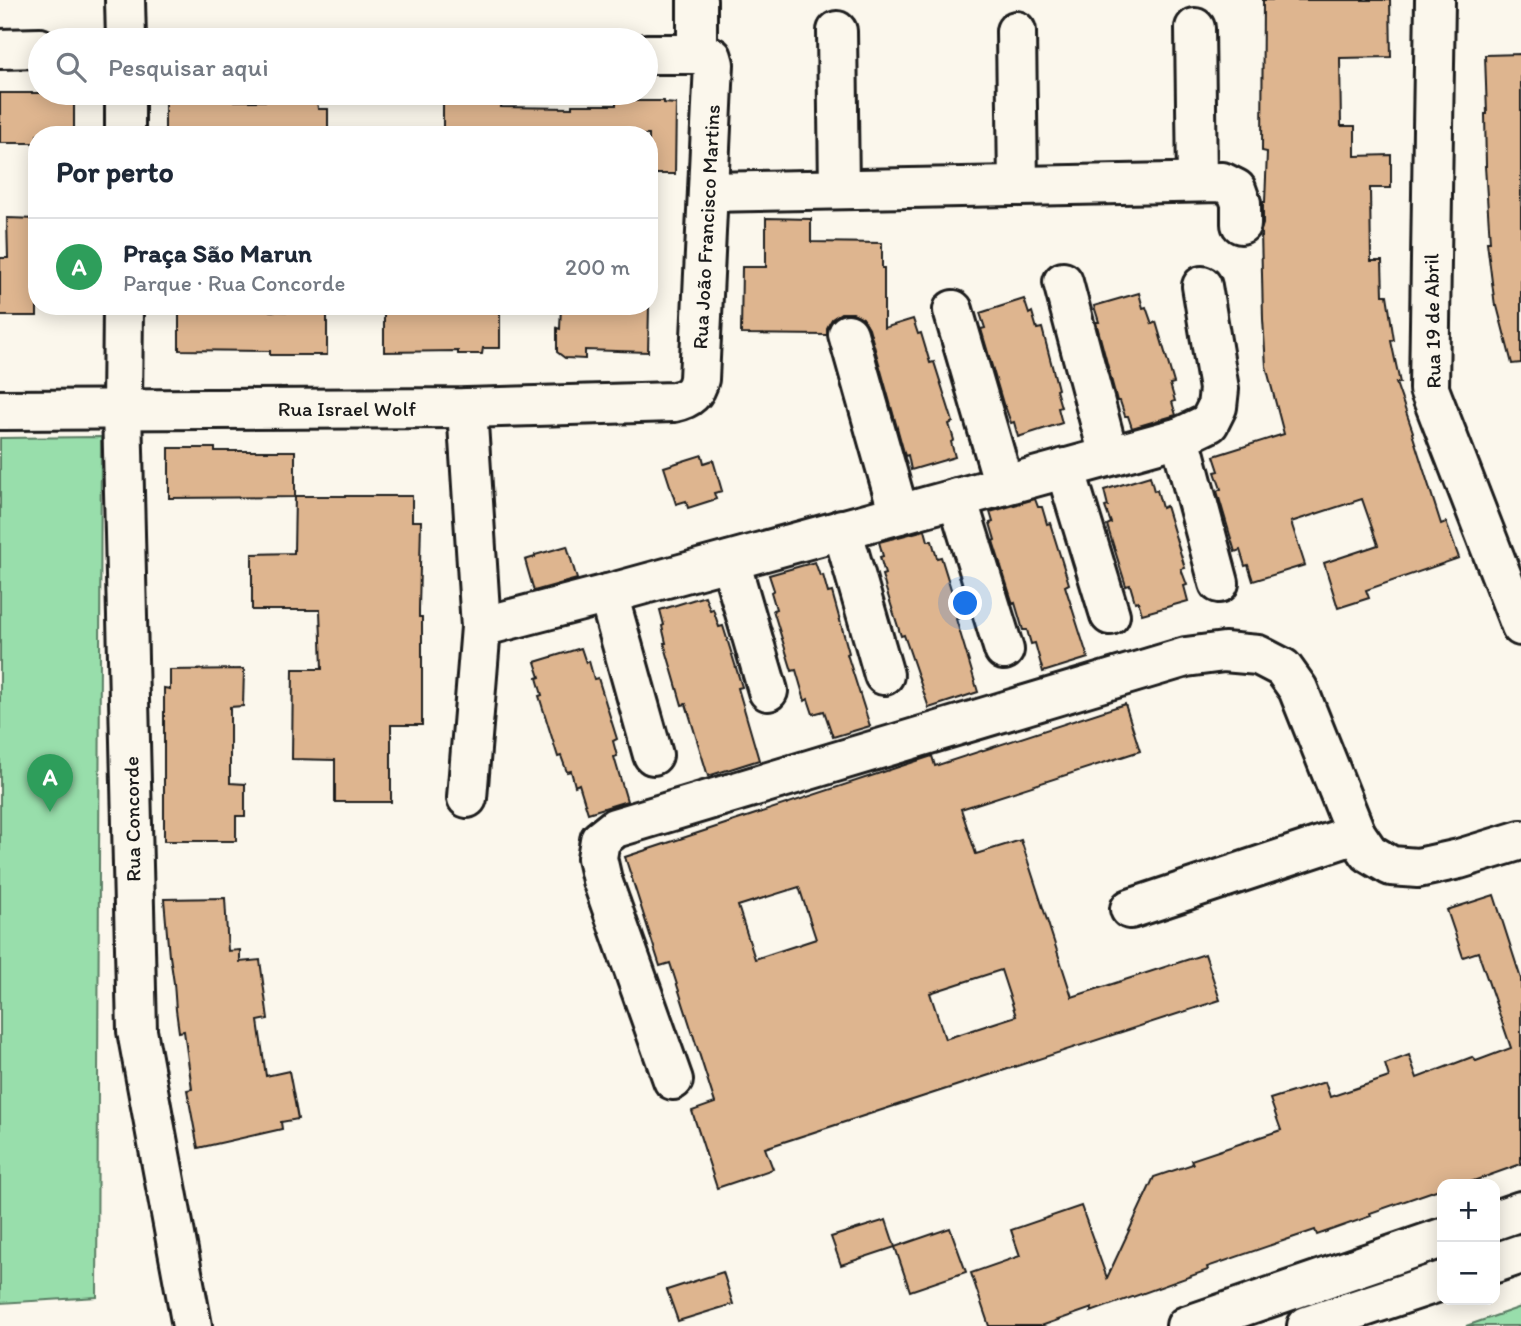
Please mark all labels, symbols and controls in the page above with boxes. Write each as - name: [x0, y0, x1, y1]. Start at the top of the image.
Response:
- search box: [28, 28, 658, 105]
- icon: search: [52, 48, 90, 86]
- text: Pesquisar aqui: [108, 51, 269, 83]
- street label: Rua João Francisco Martins: [687, 104, 725, 350]
- text: Por perto: [56, 153, 174, 190]
- text: Praça São Marun: [123, 237, 312, 269]
- text: A: [72, 253, 86, 281]
- text: 200 m: [565, 253, 630, 281]
- street label: Rua 19 de Abril: [1418, 253, 1446, 389]
- text: Parque · Rua Concorde: [123, 269, 345, 297]
- street label: Rua Israel Wolf: [278, 396, 416, 421]
- your location: [948, 586, 982, 620]
- pin: A: [27, 754, 73, 812]
- street label: Rua Concorde: [118, 756, 146, 882]
- map controls: [1437, 1179, 1500, 1305]
- button: +: [1437, 1179, 1500, 1242]
- button: −: [1437, 1242, 1500, 1305]

